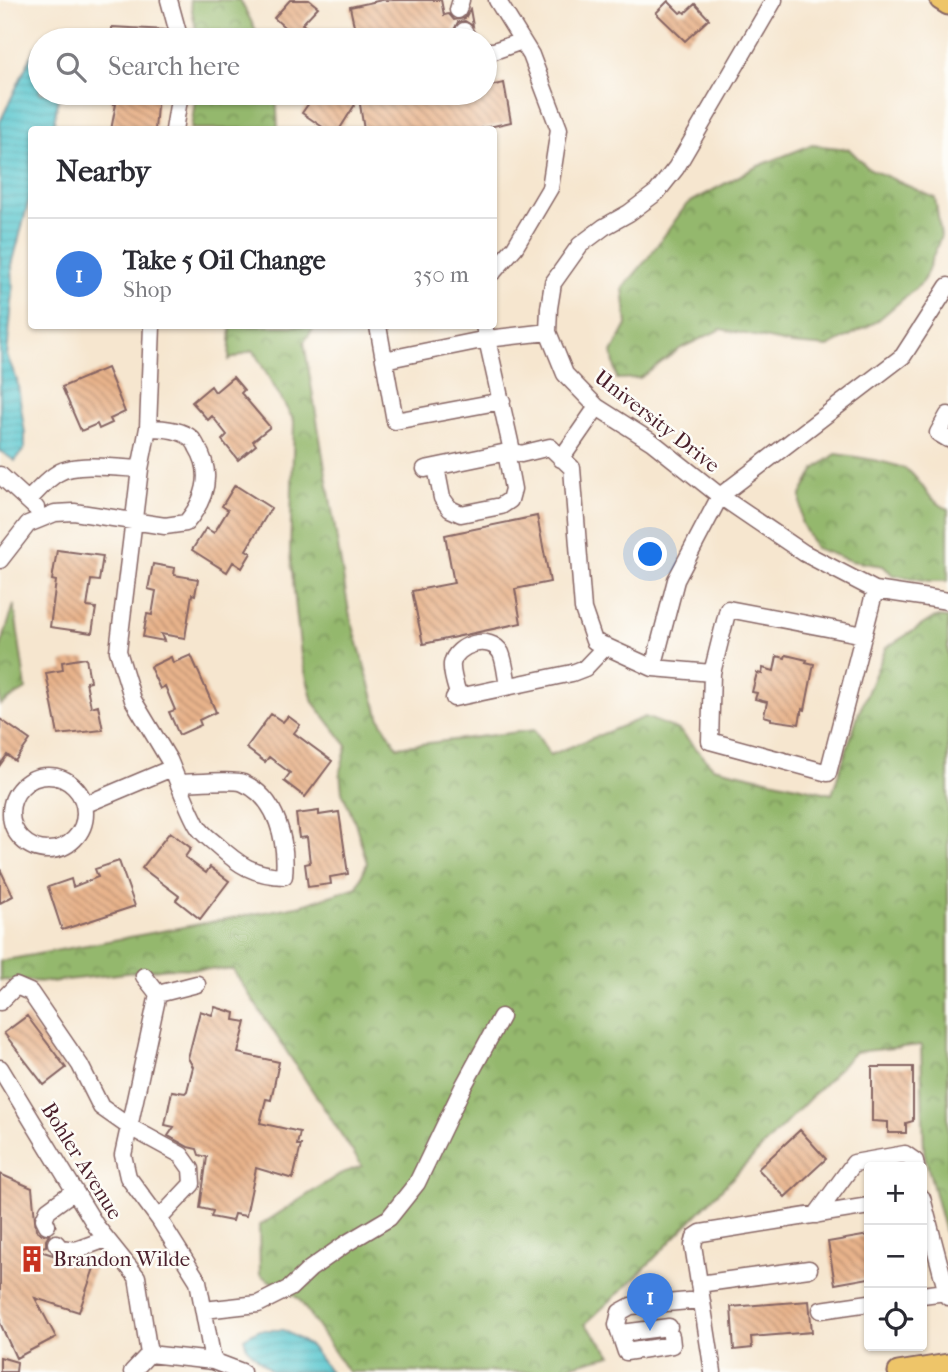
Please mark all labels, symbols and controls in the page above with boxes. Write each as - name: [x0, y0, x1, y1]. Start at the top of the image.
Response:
- search box: [28, 28, 497, 105]
- icon: search: [52, 48, 90, 86]
- text: Search here: [108, 51, 240, 82]
- text: Nearby: [56, 154, 151, 189]
- text: Take 5 Oil Change: [123, 245, 326, 276]
- text: 1: [75, 261, 83, 288]
- text: 350 m: [413, 261, 469, 288]
- text: Shop: [123, 276, 172, 303]
- street label: University Drive: [590, 365, 724, 477]
- your location: [633, 537, 667, 571]
- street label: Bohler Avenue: [37, 1098, 127, 1224]
- map controls: [864, 1162, 927, 1351]
- button: +: [864, 1162, 927, 1225]
- button: −: [864, 1225, 927, 1288]
- building icon: Brandon Wilde: [17, 1244, 47, 1274]
- place label: Brandon Wilde: [53, 1247, 190, 1271]
- pin: 1: [627, 1273, 673, 1331]
- button: locate: [864, 1288, 927, 1351]

